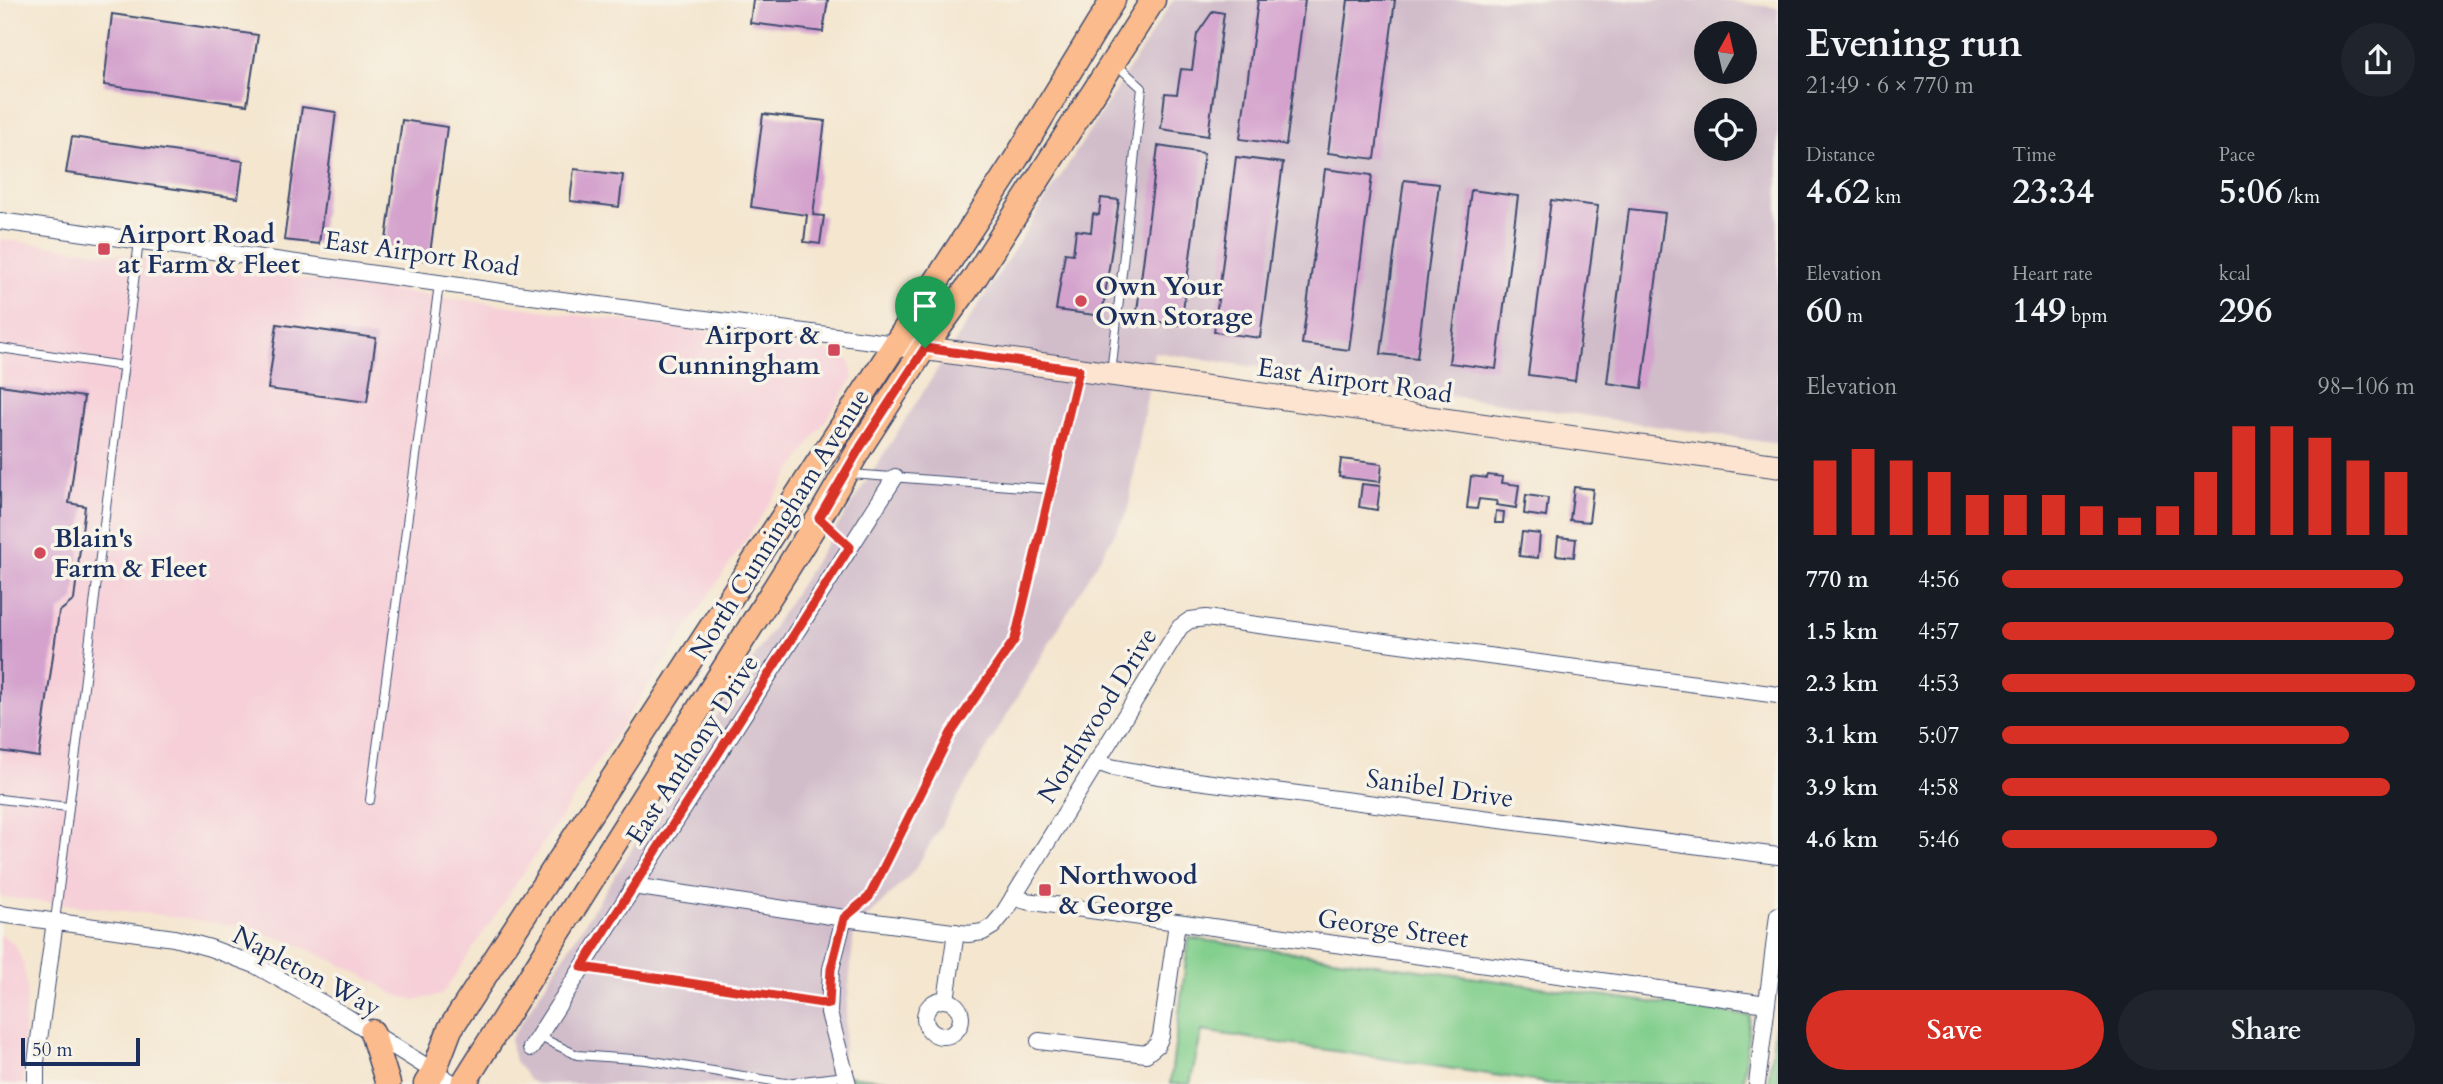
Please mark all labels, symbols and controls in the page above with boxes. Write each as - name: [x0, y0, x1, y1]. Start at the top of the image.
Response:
- text: Evening run: [1806, 18, 2022, 70]
- north arrow: [1694, 21, 1757, 84]
- map controls: [1694, 21, 1757, 161]
- button: share: [2341, 23, 2415, 97]
- text: 21:49 · 6 × 770 m: [1806, 70, 1974, 101]
- button: locate: [1694, 98, 1757, 161]
- text: Distance: [1806, 142, 1875, 168]
- text: Time: [2012, 142, 2056, 168]
- text: Pace: [2219, 142, 2255, 168]
- text: 4.62: [1806, 168, 1870, 216]
- text: 23:34: [2012, 168, 2094, 216]
- text: 5:06: [2219, 168, 2283, 216]
- text: km: [1870, 184, 1901, 210]
- text: /km: [2283, 184, 2320, 210]
- place label: Airport Road at Farm & Fleet: [118, 217, 300, 282]
- street label: East Airport Road: [322, 223, 522, 284]
- marker: Airport Road at Farm & Fleet: [96, 241, 112, 257]
- text: Elevation: [1806, 261, 1881, 287]
- text: Heart rate: [2012, 261, 2093, 287]
- text: kcal: [2219, 261, 2251, 287]
- place label: Own Your Own Storage: [1095, 269, 1253, 334]
- pin: [895, 276, 955, 348]
- icon: arrive: [906, 287, 944, 325]
- text: 60: [1806, 287, 1842, 335]
- text: 149: [2012, 287, 2066, 335]
- text: 296: [2219, 287, 2272, 335]
- marker: Own Your Own Storage: [1073, 293, 1089, 309]
- text: m: [1842, 303, 1863, 329]
- text: bpm: [2066, 303, 2108, 329]
- place label: Airport & Cunningham: [658, 318, 820, 383]
- marker: Airport & Cunningham: [826, 342, 842, 358]
- street label: East Airport Road: [1255, 350, 1455, 411]
- text: Elevation: [1806, 371, 1897, 402]
- text: 98–106 m: [2318, 371, 2415, 402]
- street label: North Cunningham Avenue: [681, 382, 878, 667]
- place label: Blain's Farm & Fleet: [54, 521, 207, 586]
- marker: Blain's Farm & Fleet: [32, 545, 48, 561]
- text: 770 m: [1806, 564, 1869, 595]
- text: 4:56: [1918, 564, 1959, 595]
- text: 1.5 km: [1806, 616, 1878, 647]
- text: 4:57: [1918, 616, 1959, 647]
- street label: Northwood Drive: [1029, 621, 1165, 810]
- street label: East Anthony Drive: [618, 648, 767, 851]
- text: 2.3 km: [1806, 668, 1878, 699]
- text: 4:53: [1918, 668, 1959, 699]
- text: 3.1 km: [1806, 720, 1878, 751]
- text: 5:07: [1918, 720, 1959, 751]
- street label: Sanibel Drive: [1364, 761, 1516, 816]
- text: 3.9 km: [1806, 772, 1878, 803]
- text: 4:58: [1918, 772, 1959, 803]
- text: 4.6 km: [1806, 824, 1878, 855]
- text: 5:46: [1918, 824, 1959, 855]
- place label: Northwood & George: [1059, 858, 1198, 923]
- marker: Northwood & George: [1037, 882, 1053, 898]
- street label: George Street: [1315, 901, 1471, 956]
- street label: Napleton Way: [226, 918, 387, 1025]
- button: Save: [1806, 990, 2104, 1070]
- button: Share: [2118, 990, 2415, 1070]
- scale bar: [21, 1035, 140, 1067]
- text: 50 m: [32, 1037, 73, 1063]

